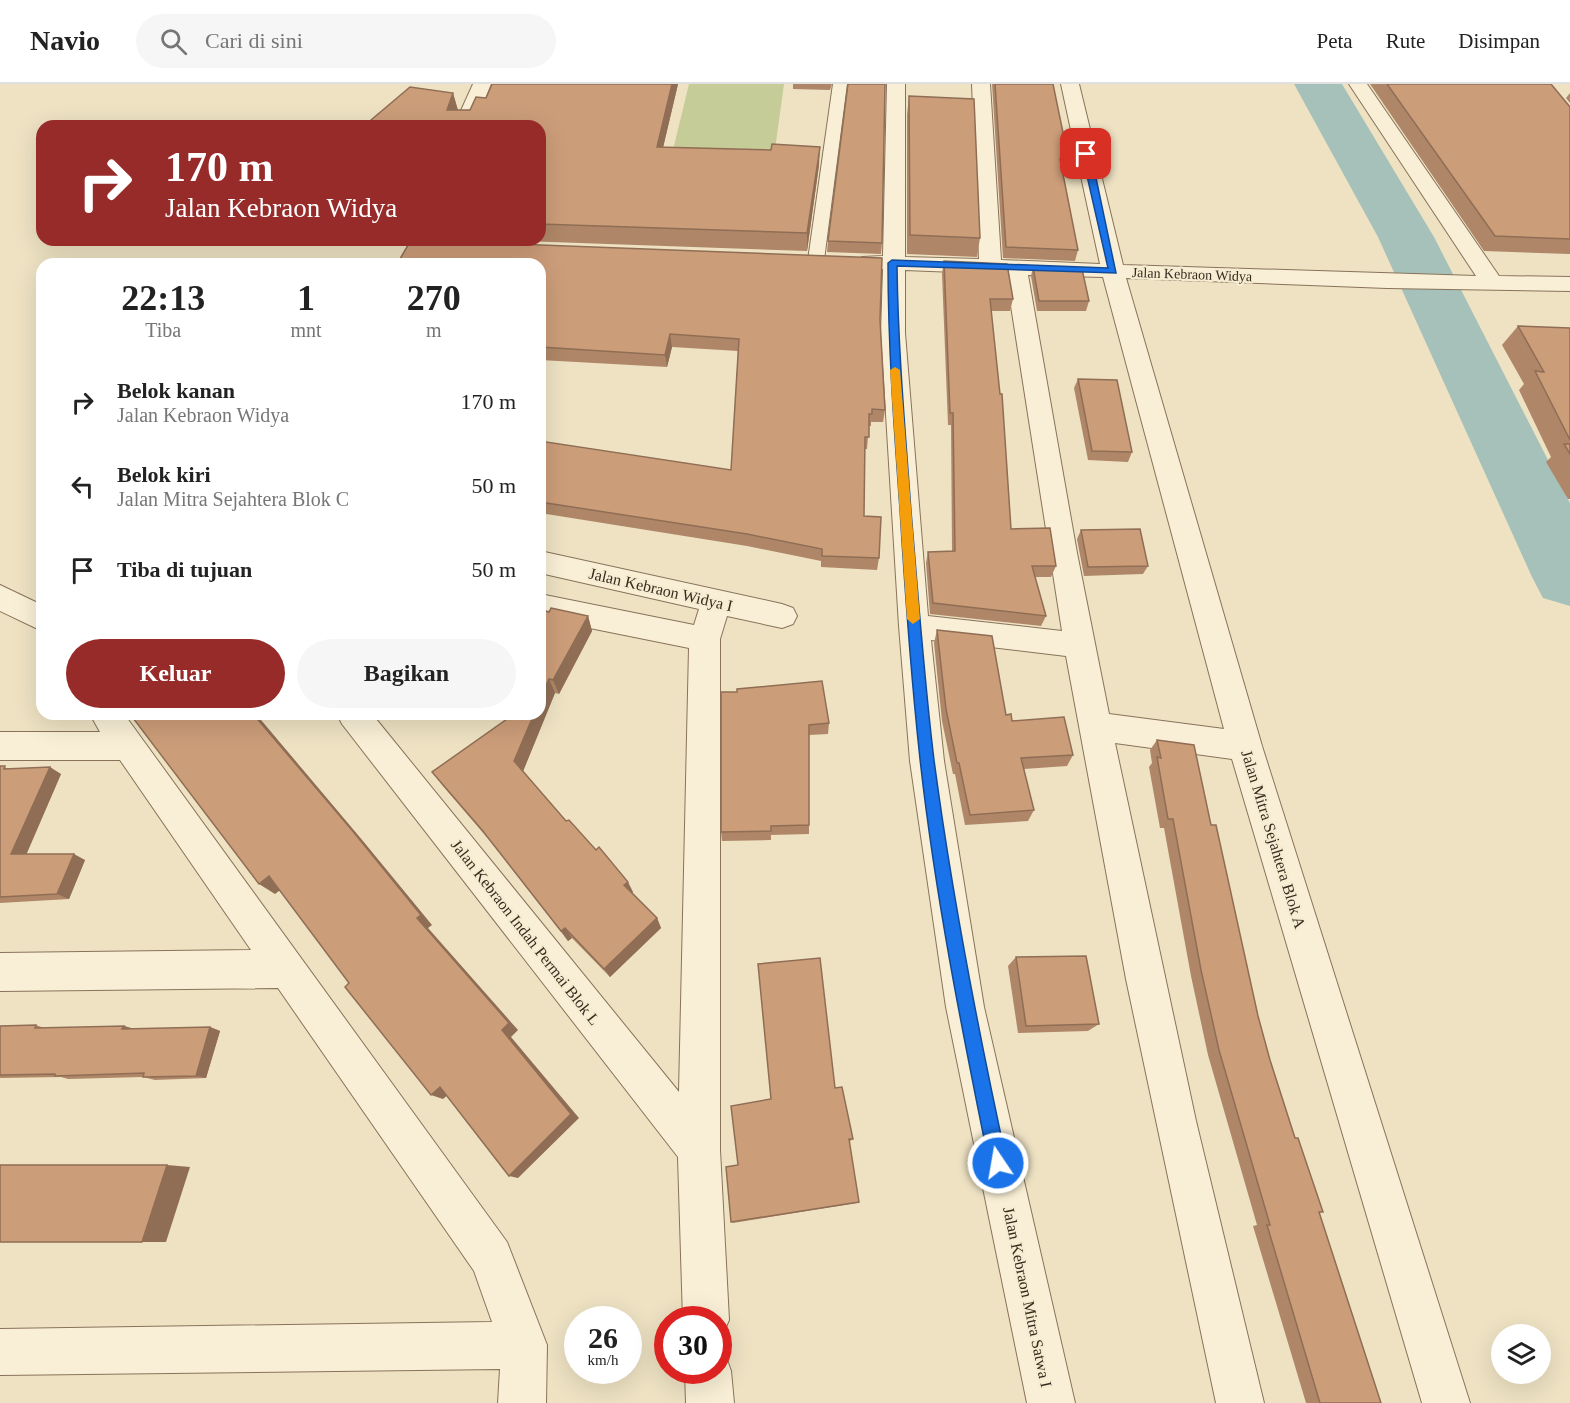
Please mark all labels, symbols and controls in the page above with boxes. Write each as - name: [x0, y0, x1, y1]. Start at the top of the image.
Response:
- search box: [136, 14, 556, 68]
- text: Navio: [30, 25, 100, 56]
- icon: search: [157, 25, 190, 58]
- text: Cari di sini: [205, 28, 303, 53]
- text: Peta: [1317, 29, 1353, 53]
- text: Rute: [1386, 29, 1425, 53]
- text: Disimpan: [1458, 29, 1540, 53]
- pin: [1060, 128, 1111, 179]
- icon: arrive: [1069, 137, 1102, 170]
- icon: right: [66, 144, 144, 222]
- text: 170 m: [165, 144, 274, 190]
- text: Jalan Kebraon Widya: [165, 193, 397, 223]
- street label: Jalan Kebraon Widya: [1132, 265, 1253, 284]
- text: 22:13: [121, 278, 205, 318]
- text: 1: [297, 278, 315, 318]
- text: 270: [407, 278, 461, 318]
- text: Tiba: [145, 319, 181, 341]
- text: mnt: [290, 319, 322, 341]
- text: m: [426, 319, 442, 341]
- text: Belok kanan: [117, 378, 235, 403]
- icon: right: [66, 386, 99, 419]
- text: 170 m: [460, 389, 516, 414]
- text: Jalan Kebraon Widya: [117, 404, 289, 426]
- text: Belok kiri: [117, 462, 211, 487]
- icon: left: [66, 470, 99, 503]
- text: 50 m: [471, 473, 516, 498]
- text: Jalan Mitra Sejahtera Blok C: [117, 488, 349, 510]
- icon: arrive: [66, 554, 99, 587]
- text: Tiba di tujuan: [117, 557, 252, 582]
- text: 50 m: [471, 557, 516, 582]
- street label: Jalan Kebraon Widya I: [587, 565, 734, 615]
- button: Keluar: [66, 639, 285, 708]
- button: Bagikan: [297, 639, 516, 708]
- street label: Jalan Mitra Sejahtera Blok A: [1237, 748, 1309, 931]
- street label: Jalan Kebraon Indah Permai Blok L: [448, 836, 603, 1028]
- position arrow: [966, 1131, 1030, 1195]
- street label: Jalan Kebraon Mitra Satwa I: [1000, 1205, 1055, 1389]
- speed limit sign: 30: [654, 1306, 732, 1384]
- text: 26: [588, 1321, 618, 1354]
- map controls: [1491, 1324, 1551, 1384]
- button: layers: [1491, 1324, 1551, 1384]
- text: km/h: [588, 1352, 618, 1368]

